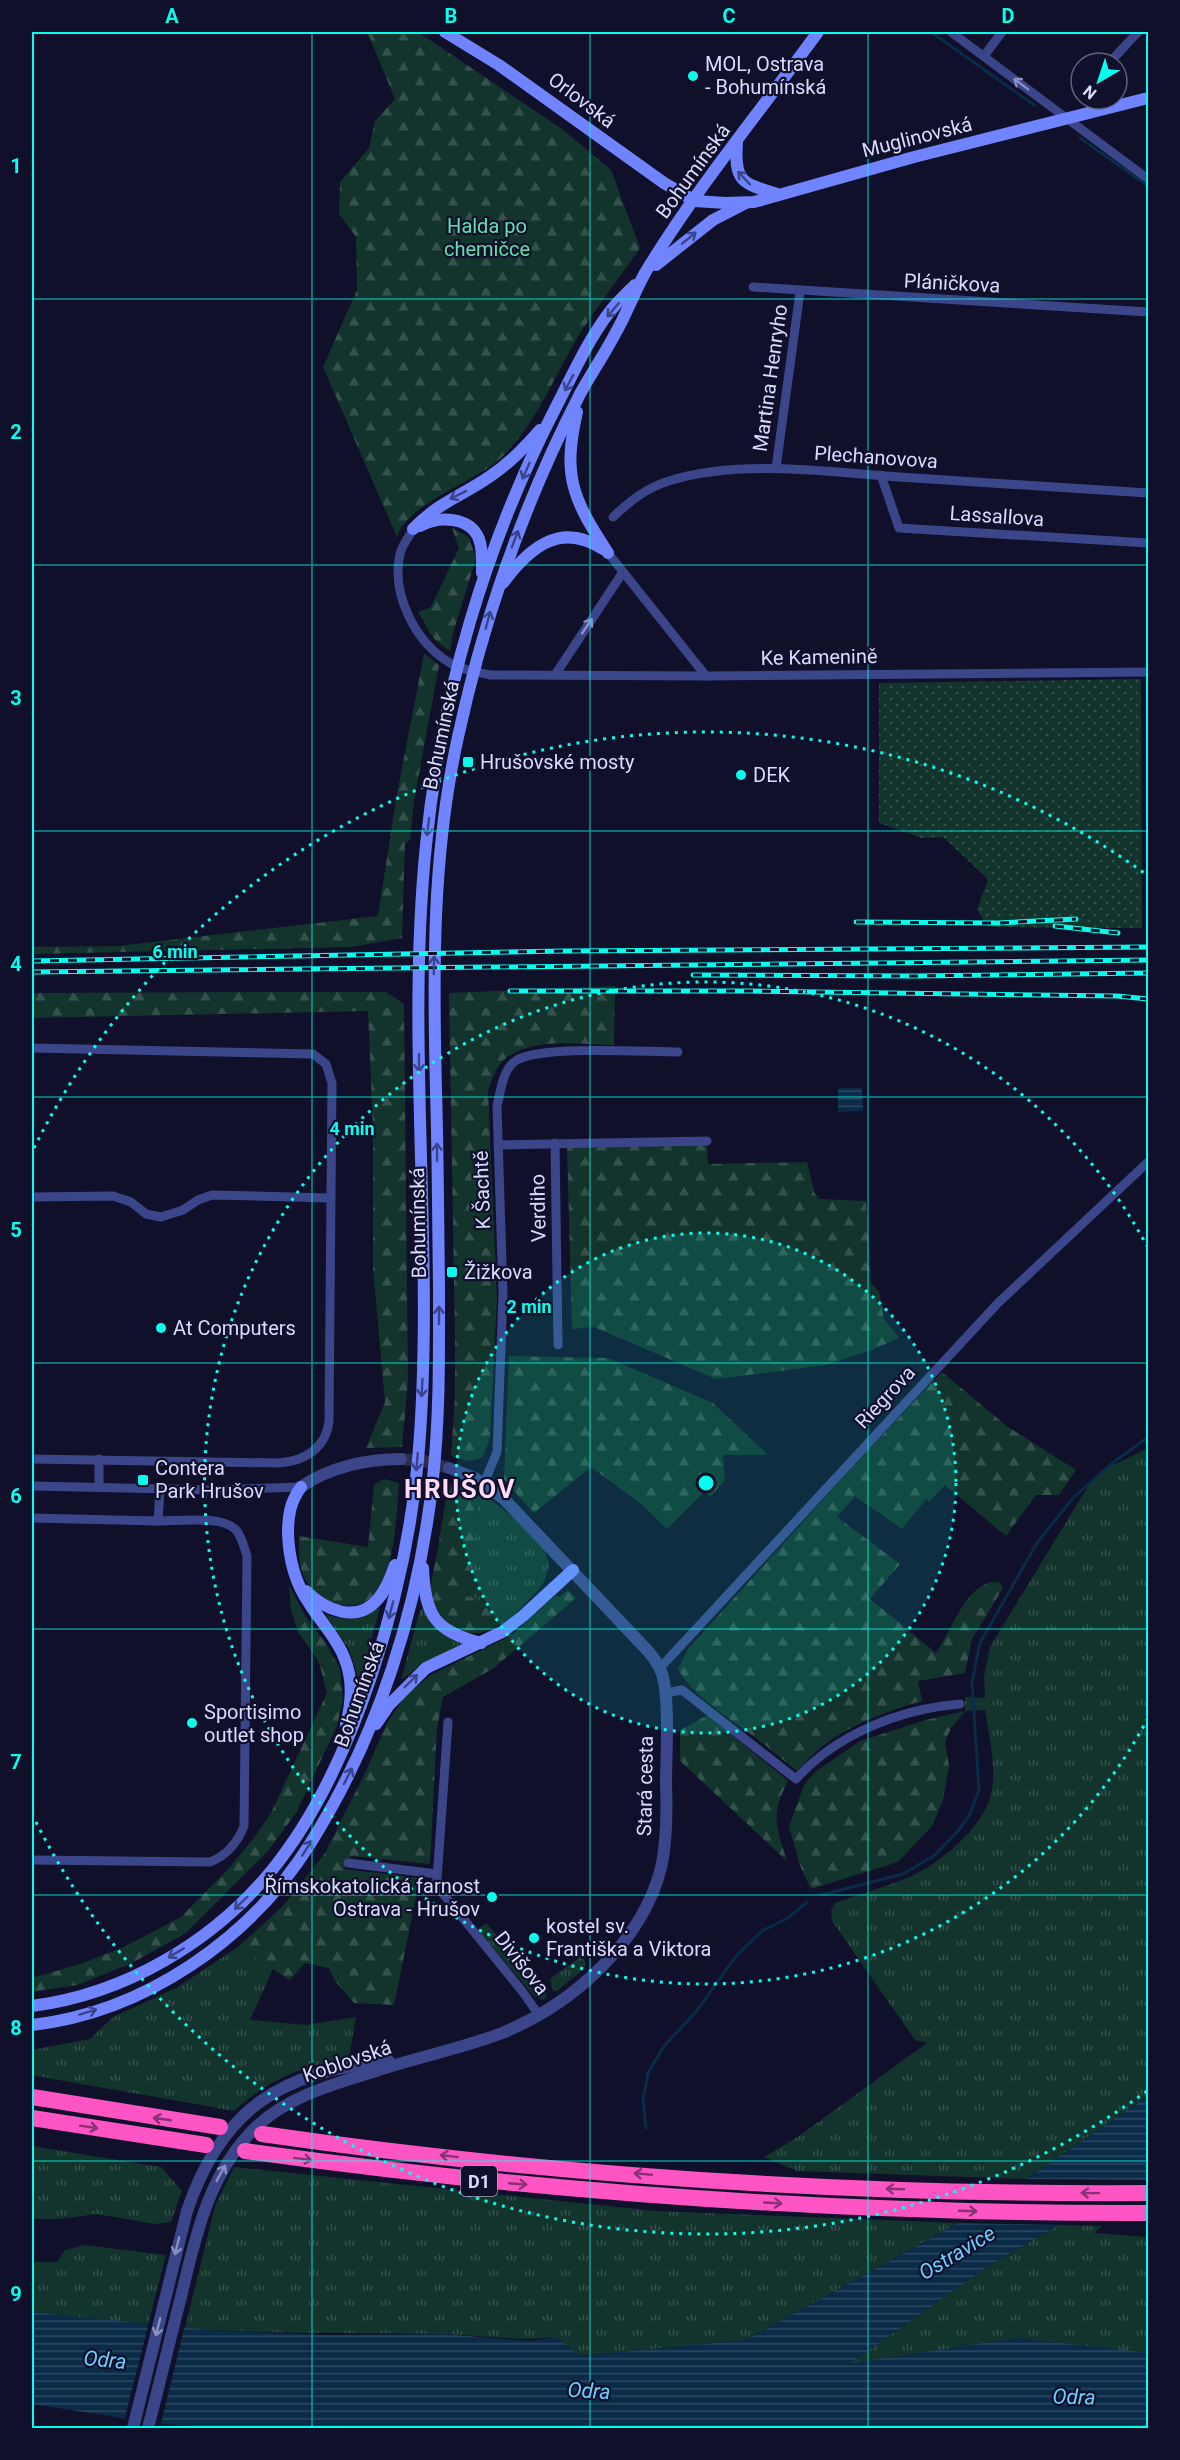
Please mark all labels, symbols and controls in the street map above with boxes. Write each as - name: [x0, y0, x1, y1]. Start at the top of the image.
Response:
- text: A: [165, 4, 179, 28]
- text: B: [445, 4, 457, 28]
- text: C: [722, 4, 736, 28]
- text: D: [1002, 4, 1015, 28]
- north arrow: [1069, 51, 1129, 111]
- place label: MOL, Ostrava - Bohumínská: [705, 52, 826, 99]
- street label: Orlovská: [544, 67, 620, 133]
- marker: MOL, Ostrava - Bohumínská: [686, 69, 700, 83]
- one-way arrow: [1013, 77, 1029, 90]
- text: N: [1080, 81, 1100, 103]
- street label: Muglinovská: [859, 112, 975, 162]
- street label: Bohumínská: [651, 119, 735, 223]
- text: 1: [10, 154, 22, 178]
- one-way arrow: [737, 170, 751, 185]
- park label: Halda po chemičce: [444, 214, 530, 261]
- one-way arrow: [680, 232, 696, 245]
- street label: Pláničkova: [903, 268, 1001, 298]
- one-way arrow: [606, 302, 619, 318]
- street label: Martina Henryho: [748, 303, 792, 453]
- one-way arrow: [563, 373, 574, 391]
- text: 2: [10, 420, 22, 444]
- street label: Plechanovova: [813, 441, 939, 473]
- one-way arrow: [519, 461, 531, 479]
- one-way arrow: [450, 490, 468, 501]
- street label: Lassallova: [949, 501, 1045, 531]
- one-way arrow: [510, 530, 521, 549]
- one-way arrow: [483, 611, 494, 630]
- one-way arrow: [581, 618, 594, 635]
- street label: Ke Kamenině: [760, 644, 878, 670]
- street label: Bohumínská: [418, 678, 464, 792]
- text: 3: [10, 686, 22, 710]
- place label: Hrušovské mosty: [480, 750, 635, 774]
- marker: Hrušovské mosty: [461, 755, 475, 769]
- place label: DEK: [753, 763, 790, 787]
- marker: DEK: [734, 768, 748, 782]
- one-way arrow: [422, 817, 433, 837]
- text: 6 min: [152, 941, 198, 962]
- text: 4: [10, 952, 22, 976]
- one-way arrow: [429, 955, 440, 975]
- one-way arrow: [413, 1053, 425, 1073]
- text: 4 min: [329, 1118, 375, 1139]
- one-way arrow: [431, 1142, 443, 1162]
- street label: K Šachtě: [469, 1150, 495, 1230]
- street label: Bohumínská: [405, 1167, 431, 1279]
- street label: Verdiho: [525, 1174, 551, 1242]
- text: 5: [10, 1218, 22, 1242]
- place label: Žižkova: [464, 1260, 533, 1284]
- marker: Žižkova: [445, 1265, 459, 1279]
- text: 2 min: [506, 1296, 552, 1317]
- one-way arrow: [433, 1306, 445, 1326]
- place label: At Computers: [173, 1316, 296, 1340]
- marker: At Computers: [154, 1321, 168, 1335]
- street label: Riegrova: [850, 1361, 920, 1433]
- one-way arrow: [416, 1378, 427, 1398]
- one-way arrow: [412, 1451, 423, 1471]
- place label: Contera Park Hrušov: [155, 1456, 264, 1503]
- marker: Contera Park Hrušov: [136, 1473, 150, 1487]
- centre of rings: [696, 1473, 716, 1493]
- district label: HRUŠOV: [404, 1474, 516, 1504]
- text: 6: [10, 1484, 22, 1508]
- one-way arrow: [385, 1600, 396, 1619]
- street label: Bohumínská: [329, 1638, 389, 1750]
- one-way arrow: [404, 1674, 419, 1689]
- place label: Sportisimo outlet shop: [204, 1700, 304, 1747]
- marker: Sportisimo outlet shop: [185, 1716, 199, 1730]
- street label: Stará cesta: [632, 1736, 658, 1836]
- text: 7: [10, 1750, 22, 1774]
- one-way arrow: [343, 1768, 354, 1786]
- one-way arrow: [301, 1840, 313, 1857]
- place label: Římskokatolická farnost Ostrava - Hrušov: [264, 1874, 480, 1921]
- marker: Římskokatolická farnost Ostrava - Hrušov: [485, 1890, 499, 1904]
- one-way arrow: [233, 1896, 248, 1910]
- place label: kostel sv. Františka a Viktora: [546, 1914, 711, 1961]
- street label: Divišova: [490, 1926, 554, 2000]
- marker: kostel sv. Františka a Viktora: [527, 1931, 541, 1945]
- one-way arrow: [168, 1948, 185, 1960]
- one-way arrow: [78, 2006, 97, 2017]
- text: 8: [10, 2016, 22, 2040]
- street label: Koblovská: [300, 2035, 394, 2087]
- one-way arrow: [152, 2113, 172, 2124]
- one-way arrow: [79, 2122, 99, 2133]
- one-way arrow: [440, 2151, 460, 2162]
- one-way arrow: [293, 2153, 313, 2164]
- one-way arrow: [215, 2165, 227, 2182]
- road number: D1: [461, 2166, 497, 2196]
- one-way arrow: [634, 2168, 654, 2179]
- one-way arrow: [507, 2179, 527, 2190]
- one-way arrow: [886, 2183, 906, 2194]
- one-way arrow: [1081, 2187, 1101, 2199]
- one-way arrow: [762, 2198, 782, 2209]
- one-way arrow: [957, 2205, 977, 2217]
- water label: Ostravice: [914, 2221, 1000, 2285]
- one-way arrow: [171, 2236, 183, 2255]
- text: 9: [10, 2282, 22, 2306]
- one-way arrow: [151, 2317, 163, 2336]
- water label: Odra: [82, 2346, 128, 2374]
- water label: Odra: [567, 2378, 611, 2404]
- water label: Odra: [1052, 2384, 1096, 2410]

